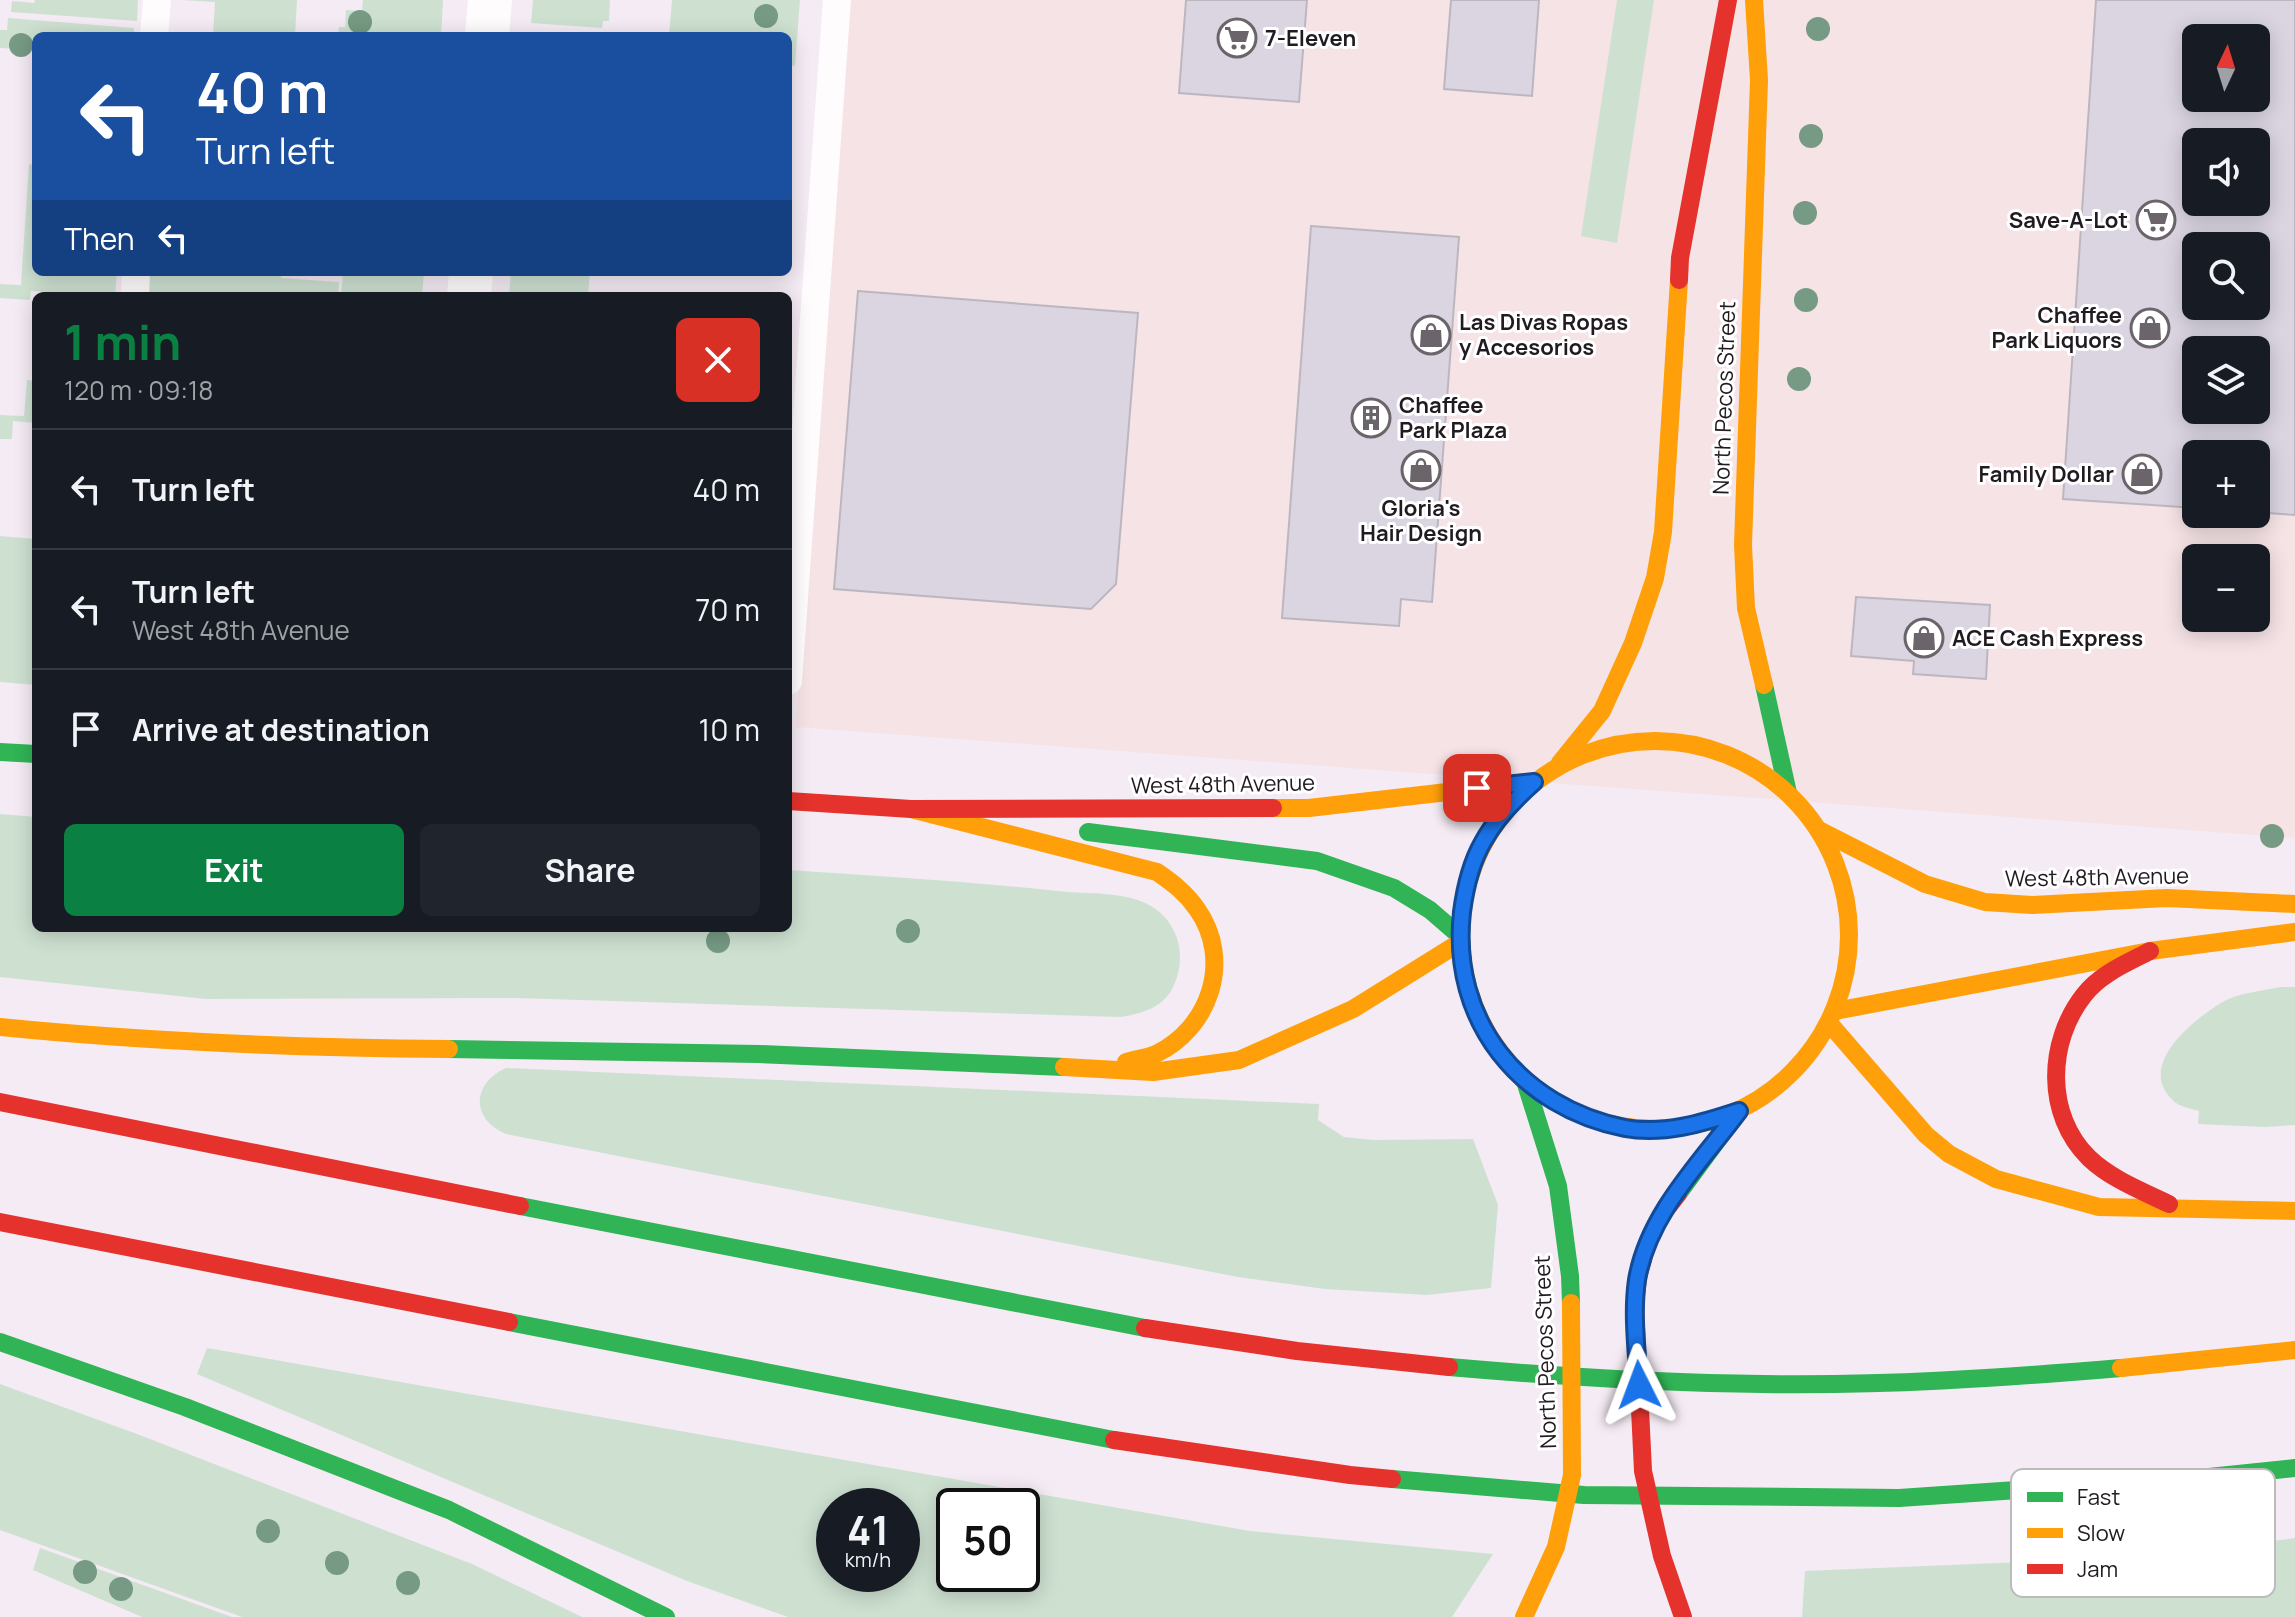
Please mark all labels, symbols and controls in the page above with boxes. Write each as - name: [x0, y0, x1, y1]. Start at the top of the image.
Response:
- supermarket icon: 7-Eleven: [1216, 17, 1258, 59]
- place label: 7-Eleven: [1265, 23, 1356, 53]
- north arrow: [2182, 24, 2270, 112]
- map controls: [2182, 24, 2270, 632]
- text: 40 m: [196, 53, 328, 130]
- icon: left: [64, 64, 168, 168]
- text: Turn left: [196, 126, 335, 175]
- button: sound: [2182, 128, 2270, 216]
- supermarket icon: Save-A-Lot: [2135, 199, 2177, 241]
- place label: Save-A-Lot: [2009, 205, 2128, 235]
- icon: left: [151, 216, 195, 260]
- text: Then: [64, 218, 135, 259]
- button: search: [2182, 232, 2270, 320]
- place label: Chaffee Park Liquors: [1991, 300, 2122, 355]
- street label: North Pecos Street: [1706, 301, 1742, 495]
- place label: Las Divas Ropas y Accesorios: [1459, 307, 1628, 362]
- shop icon: Chaffee Park Liquors: [2129, 307, 2171, 349]
- text: 1 min: [64, 309, 181, 374]
- shop icon: Las Divas Ropas y Accesorios: [1410, 314, 1452, 356]
- button: close: [676, 318, 760, 402]
- button: layers: [2182, 336, 2270, 424]
- text: 120 m · 09:18: [64, 372, 213, 408]
- place label: Chaffee Park Plaza: [1399, 390, 1507, 445]
- building icon: Chaffee Park Plaza: [1350, 397, 1392, 439]
- button: +: [2182, 440, 2270, 528]
- shop icon: Gloria's Hair Design: [1400, 449, 1442, 491]
- shop icon: Family Dollar: [2121, 453, 2163, 495]
- place label: Family Dollar: [1979, 459, 2114, 489]
- icon: left: [64, 467, 108, 511]
- text: Turn left: [132, 469, 255, 510]
- text: 40 m: [693, 469, 760, 510]
- place label: Gloria's Hair Design: [1360, 493, 1482, 548]
- button: −: [2182, 544, 2270, 632]
- text: Turn left: [132, 571, 255, 612]
- icon: left: [64, 587, 108, 631]
- text: 70 m: [695, 589, 760, 630]
- text: West 48th Avenue: [132, 612, 350, 648]
- shop icon: ACE Cash Express: [1903, 617, 1945, 659]
- place label: ACE Cash Express: [1952, 623, 2143, 653]
- icon: arrive: [64, 707, 108, 751]
- text: Arrive at destination: [132, 709, 430, 750]
- text: 10 m: [699, 709, 760, 750]
- pin: [1443, 754, 1511, 822]
- icon: arrive: [1455, 766, 1499, 810]
- street label: West 48th Avenue: [1131, 767, 1315, 801]
- button: Exit: [64, 824, 404, 916]
- button: Share: [420, 824, 760, 916]
- street label: West 48th Avenue: [2005, 860, 2189, 894]
- street label: North Pecos Street: [1527, 1255, 1563, 1449]
- position arrow: [1597, 1343, 1681, 1427]
- legend: [2011, 1469, 2275, 1597]
- text: Fast: [2077, 1482, 2120, 1512]
- speed limit sign: 50: [936, 1488, 1040, 1592]
- text: 41: [847, 1502, 889, 1557]
- text: Slow: [2077, 1518, 2125, 1548]
- text: km/h: [845, 1546, 891, 1573]
- text: Jam: [2077, 1554, 2118, 1584]

